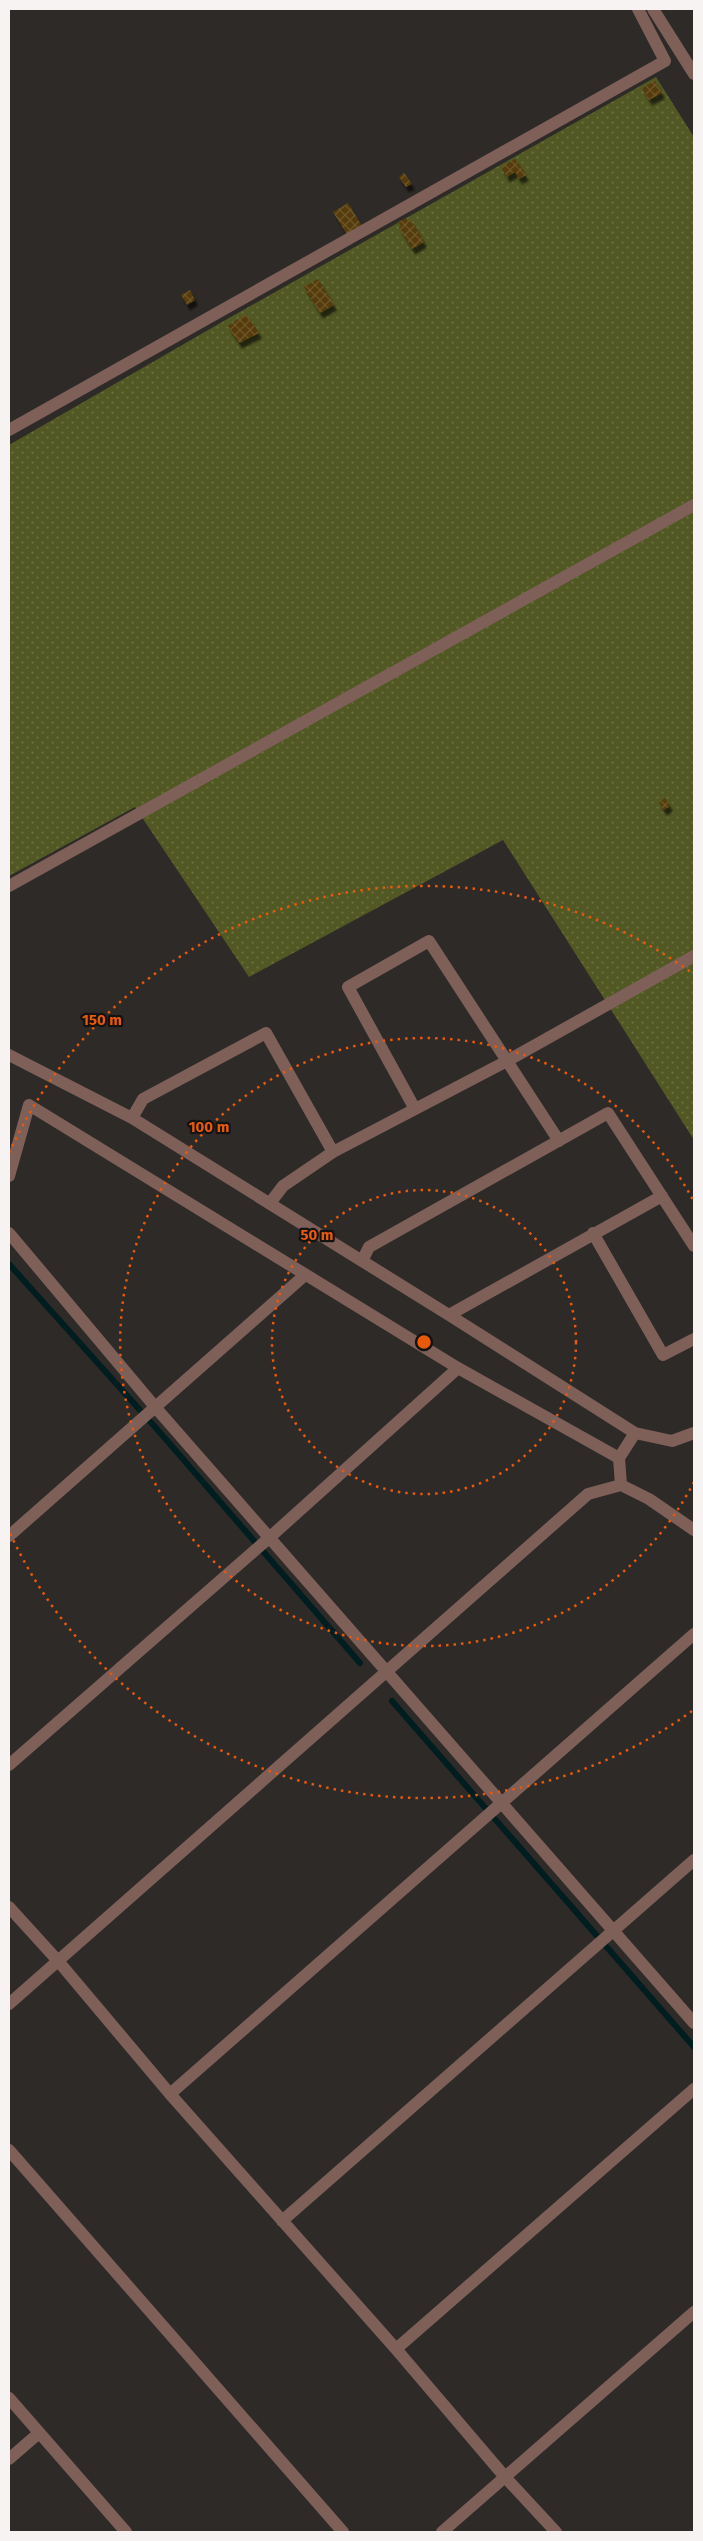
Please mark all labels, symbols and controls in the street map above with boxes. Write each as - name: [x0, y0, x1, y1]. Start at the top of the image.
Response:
- text: 150 m: [82, 1011, 122, 1029]
- text: 100 m: [189, 1118, 229, 1136]
- text: 50 m: [300, 1226, 334, 1244]
- centre of rings: [415, 1333, 433, 1351]

